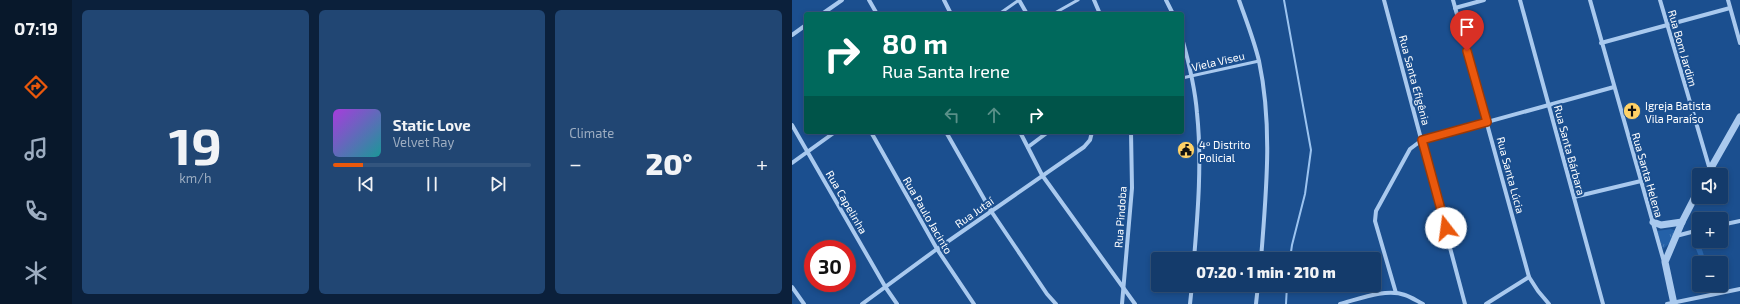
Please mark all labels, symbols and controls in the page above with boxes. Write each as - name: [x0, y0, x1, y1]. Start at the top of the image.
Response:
- street label: Rua Bom Jardim: [1666, 8, 1700, 88]
- pin: [1450, 10, 1484, 51]
- icon: arrive: [1456, 16, 1478, 38]
- text: 07:19: [14, 17, 58, 39]
- text: 80 m: [882, 26, 948, 60]
- icon: right: [816, 28, 868, 80]
- street label: Rua Santa Efigênia: [1397, 33, 1433, 127]
- street label: Viela Viseu: [1190, 49, 1246, 73]
- text: Rua Santa Irene: [882, 60, 1010, 82]
- icon: directions: [22, 73, 50, 101]
- place label: Igreja Batista Vila Paraíso: [1645, 99, 1711, 125]
- church icon: Igreja Batista Vila Paraíso: [1622, 101, 1642, 121]
- street label: Rua Santa Bárbara: [1552, 103, 1588, 197]
- icon: left: [941, 104, 963, 126]
- icon: ahead: [983, 104, 1005, 126]
- icon: right: [1025, 104, 1047, 126]
- text: 19: [169, 113, 222, 175]
- text: Static Love: [393, 116, 471, 134]
- text: Climate: [569, 125, 614, 141]
- street label: Rua Santa Helena: [1630, 131, 1666, 219]
- text: Velvet Ray: [393, 134, 454, 150]
- icon: music: [22, 135, 50, 163]
- street label: Rua Santa Lúcia: [1495, 135, 1527, 215]
- place label: 4º Distrito Policial: [1199, 138, 1251, 164]
- public building icon: 4º Distrito Policial: [1176, 140, 1196, 160]
- text: 20°: [645, 145, 693, 181]
- text: −: [569, 150, 582, 176]
- text: +: [756, 150, 768, 176]
- street label: Rua Capelinha: [824, 168, 870, 236]
- map controls: [1692, 168, 1728, 292]
- button: sound: [1692, 168, 1728, 204]
- text: km/h: [179, 170, 211, 186]
- icon: previous: [355, 173, 377, 195]
- icon: pause: [421, 173, 443, 195]
- icon: next: [487, 173, 509, 195]
- street label: Rua Paulo Jacinto: [901, 174, 955, 256]
- street label: Rua Pindoba: [1111, 186, 1129, 248]
- street label: Rua Jutaí: [952, 193, 997, 230]
- icon: phone: [22, 197, 50, 225]
- position arrow: [1425, 207, 1467, 249]
- button: +: [1692, 212, 1728, 248]
- speed limit sign: 30: [804, 240, 856, 292]
- button: −: [1692, 256, 1728, 292]
- icon: climate: [22, 259, 50, 287]
- text: 07:20 · 1 min · 210 m: [1196, 263, 1336, 281]

